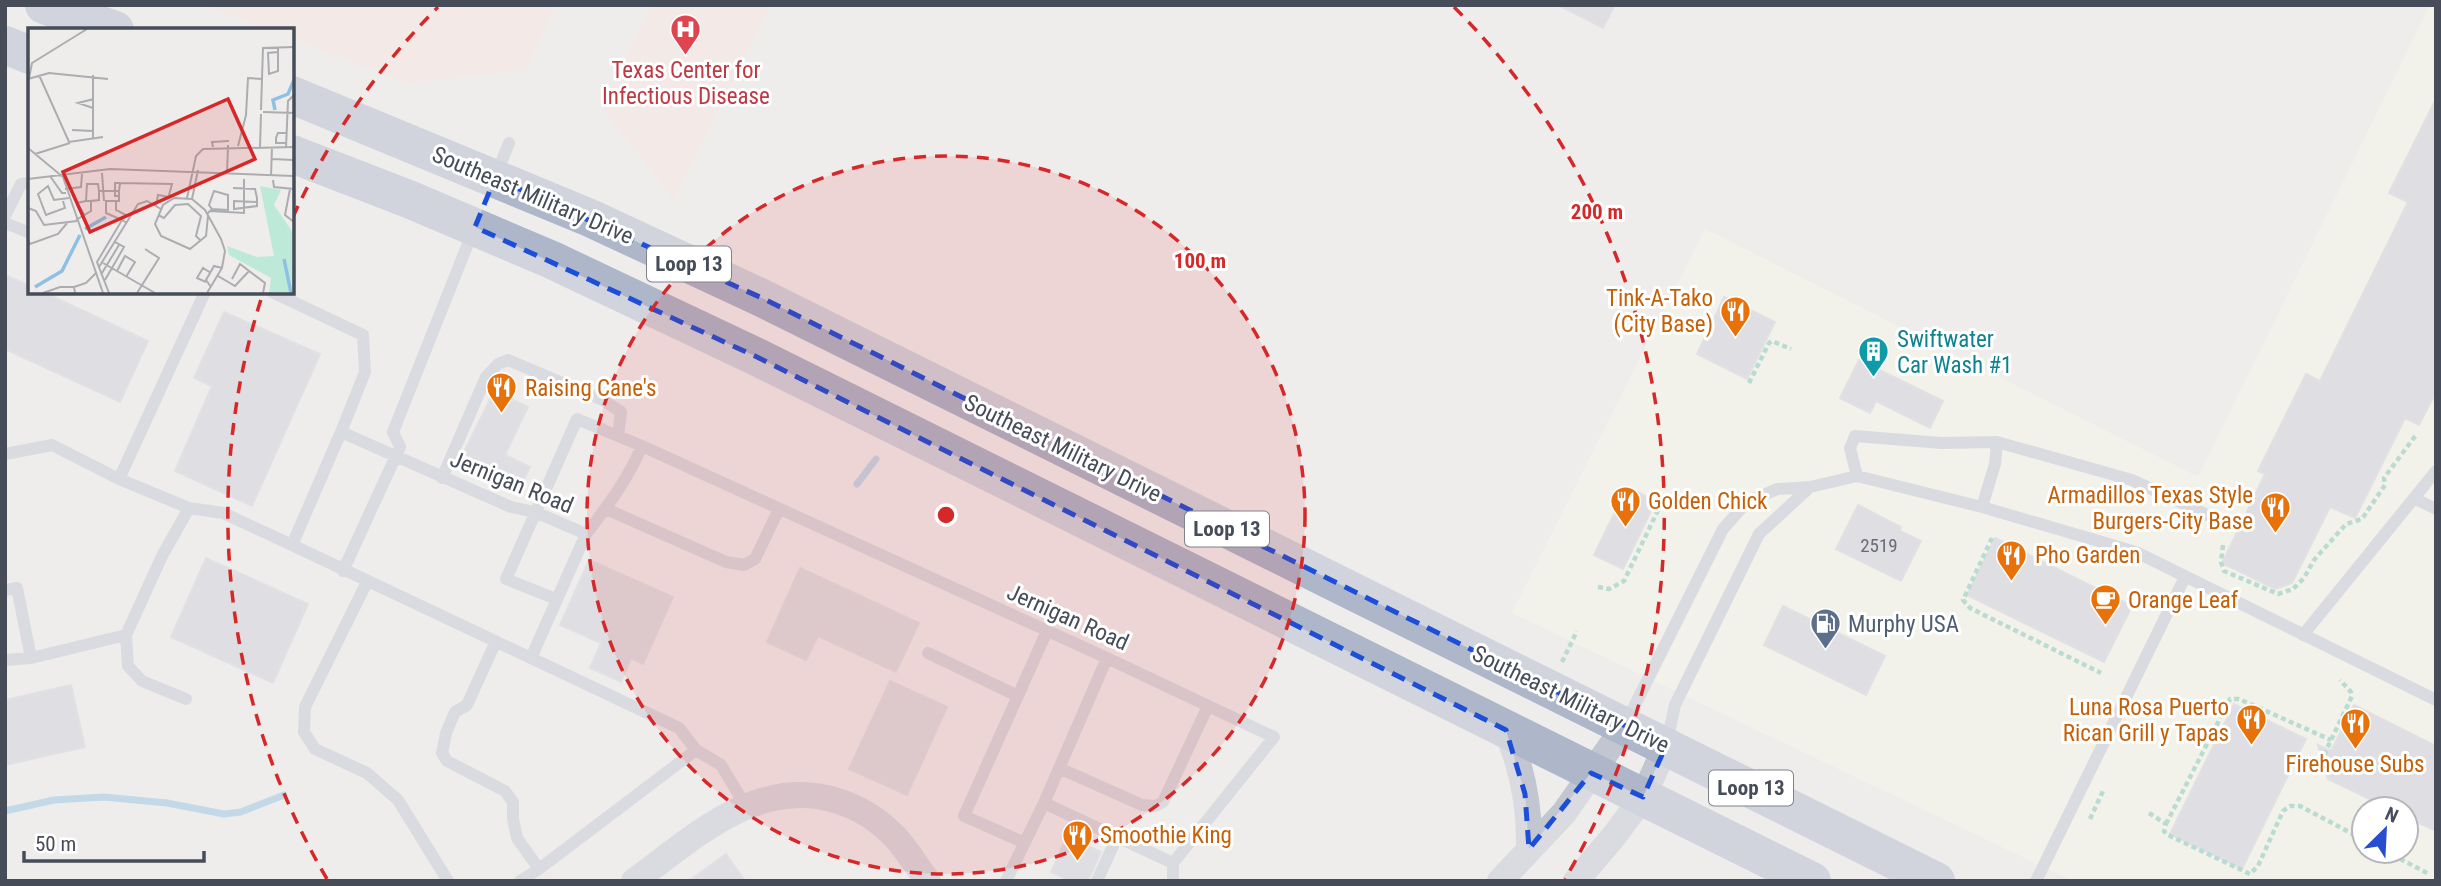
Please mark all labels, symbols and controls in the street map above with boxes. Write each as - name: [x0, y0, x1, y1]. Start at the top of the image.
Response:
- hospital icon: Texas Center for Infectious Disease: [669, 12, 703, 56]
- inset map: [28, 28, 294, 294]
- place label: Texas Center for Infectious Disease: [602, 57, 770, 110]
- street label: Southeast Military Drive: [428, 141, 637, 250]
- text: 200 m: [1571, 200, 1623, 224]
- road number: Loop 13: [647, 246, 731, 282]
- text: 100 m: [1174, 249, 1226, 273]
- place label: Tink-A-Tako (City Base): [1606, 285, 1713, 338]
- restaurant icon: Tink-A-Tako (City Base): [1719, 294, 1753, 338]
- place label: Swiftwater Car Wash #1: [1897, 326, 2012, 379]
- building icon: Swiftwater Car Wash #1: [1857, 335, 1891, 379]
- restaurant icon: Raising Cane's: [485, 371, 519, 415]
- place label: Raising Cane's: [525, 375, 656, 402]
- street label: Southeast Military Drive: [960, 389, 1166, 508]
- street label: Jernigan Road: [446, 446, 577, 519]
- place label: Armadillos Texas Style Burgers-City Base: [2047, 482, 2253, 535]
- restaurant icon: Golden Chick: [1608, 484, 1642, 528]
- place label: Golden Chick: [1648, 488, 1768, 515]
- restaurant icon: Armadillos Texas Style Burgers-City Base: [2259, 491, 2293, 535]
- centre of rings: [934, 503, 958, 527]
- road number: Loop 13: [1185, 512, 1269, 546]
- house number: 2519: [1860, 534, 1898, 557]
- restaurant icon: Pho Garden: [1995, 538, 2029, 582]
- place label: Pho Garden: [2035, 542, 2140, 569]
- street label: Jernigan Road: [1003, 579, 1133, 656]
- cafe icon: Orange Leaf: [2088, 583, 2122, 627]
- place label: Orange Leaf: [2128, 587, 2239, 614]
- fuel station icon: Murphy USA: [1808, 607, 1842, 651]
- place label: Murphy USA: [1848, 611, 1959, 638]
- street label: Southeast Military Drive: [1468, 640, 1674, 759]
- place label: Luna Rosa Puerto Rican Grill y Tapas: [2063, 694, 2229, 747]
- restaurant icon: Luna Rosa Puerto Rican Grill y Tapas: [2235, 703, 2269, 747]
- restaurant icon: Firehouse Subs: [2338, 706, 2372, 750]
- place label: Firehouse Subs: [2285, 751, 2425, 778]
- road number: Loop 13: [1709, 770, 1793, 806]
- north arrow: [2350, 795, 2420, 865]
- text: N: [2382, 802, 2402, 828]
- restaurant icon: Smoothie King: [1060, 818, 1094, 862]
- scale bar: [24, 820, 205, 864]
- place label: Smoothie King: [1100, 822, 1232, 849]
- text: 50 m: [35, 832, 76, 856]

